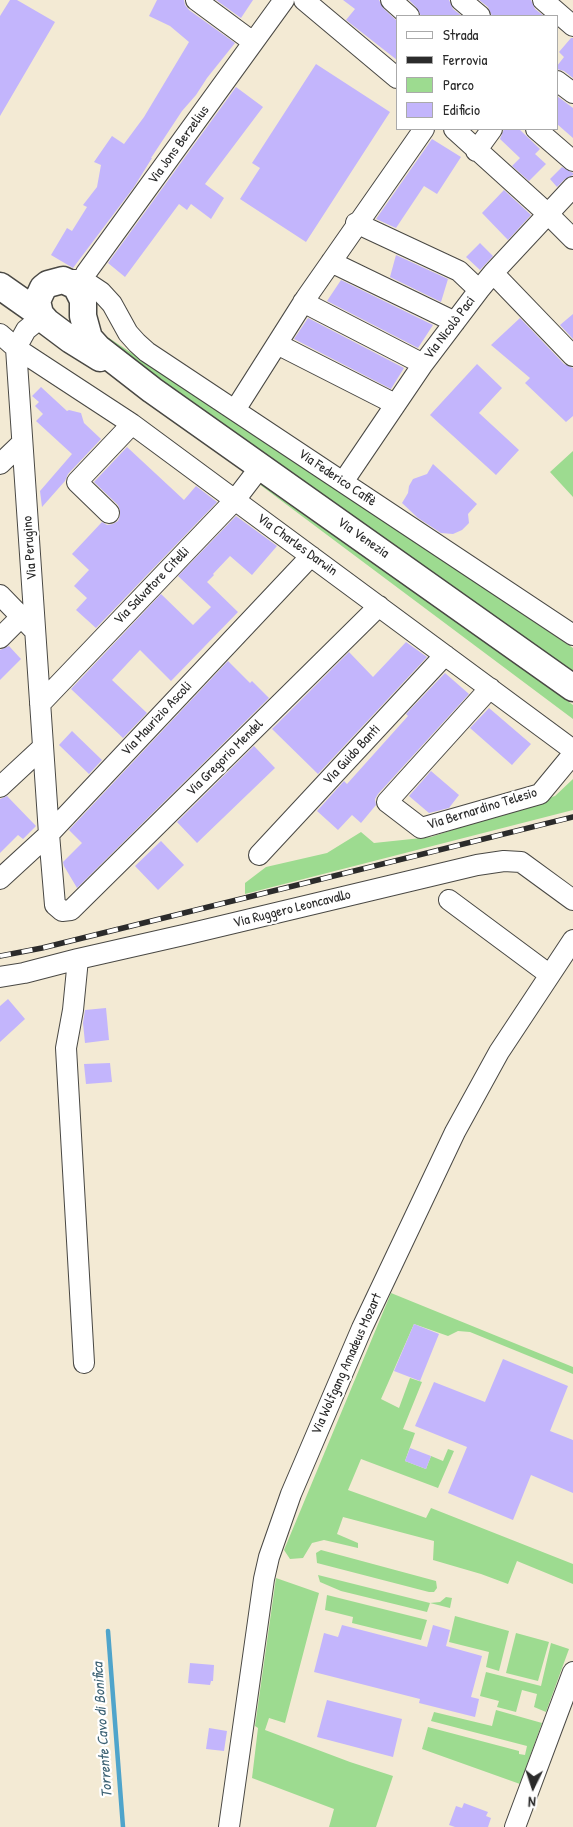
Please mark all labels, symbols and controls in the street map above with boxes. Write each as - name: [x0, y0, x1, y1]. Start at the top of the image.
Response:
- legend: [396, 15, 558, 130]
- text: Strada: [443, 24, 478, 45]
- text: Ferrovia: [443, 49, 487, 70]
- text: Parco: [443, 74, 474, 95]
- text: Edificio: [443, 99, 480, 120]
- street label: Via Jons Berzelius: [145, 102, 213, 188]
- street label: Via Nicolò Paci: [421, 293, 479, 363]
- street label: Via Federico Caffè: [295, 446, 379, 510]
- street label: Via Charles Darwin: [253, 510, 341, 580]
- street label: Via Venezia: [334, 514, 392, 562]
- street label: Via Perugino: [19, 515, 41, 581]
- street label: Via Salvatore Citelli: [111, 544, 193, 628]
- street label: Via Maurizio Ascoli: [118, 678, 196, 760]
- street label: Via Gregorio Mendel: [183, 716, 267, 800]
- street label: Via Guido Banti: [320, 721, 384, 789]
- street label: Via Bernardino Telesio: [425, 784, 539, 834]
- street label: Via Ruggero Leoncavallo: [232, 886, 352, 932]
- street label: Via Wolfgang Amadeus Mozart: [308, 1291, 386, 1437]
- water label: Torrente Cavo di Bonifica: [89, 1662, 117, 1798]
- north arrow: [508, 1762, 558, 1812]
- text: N: [528, 1793, 536, 1812]

